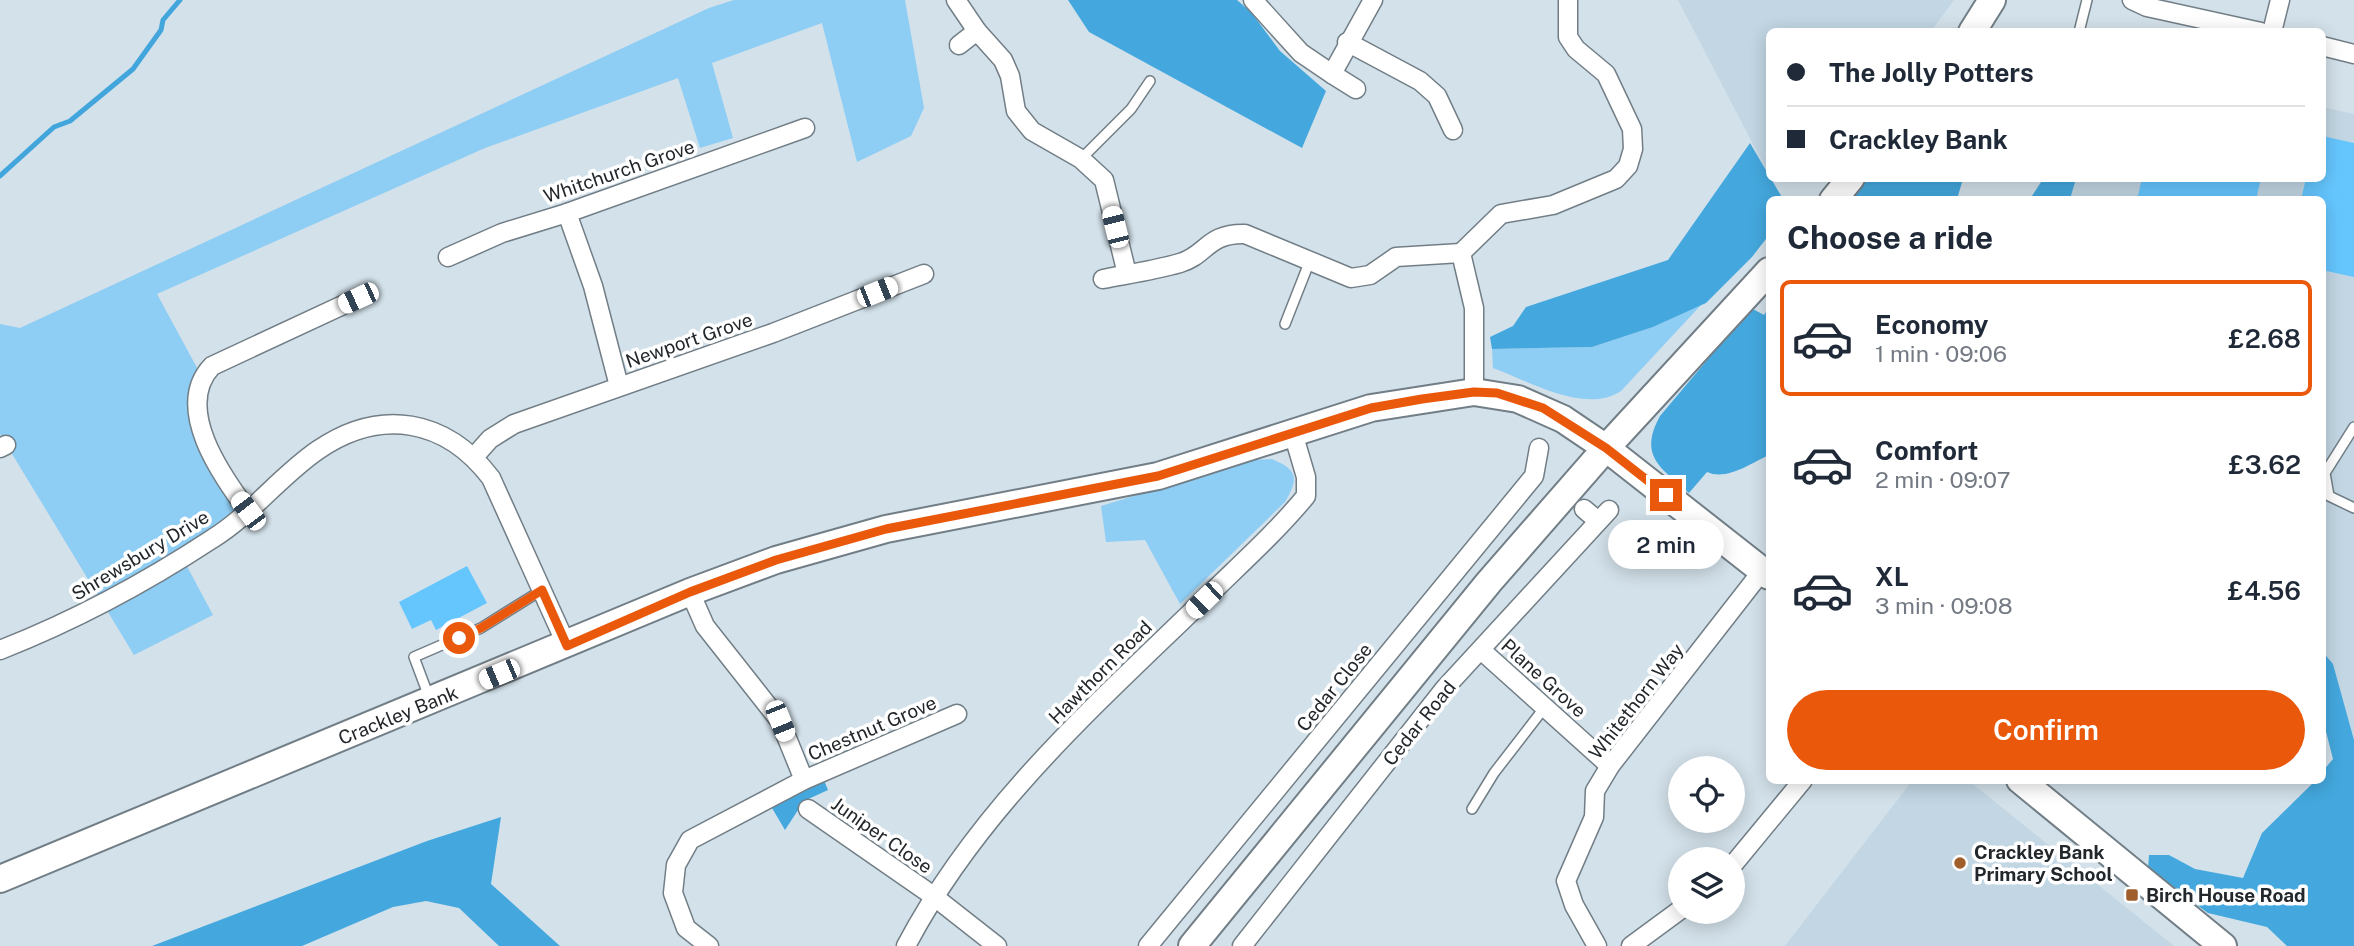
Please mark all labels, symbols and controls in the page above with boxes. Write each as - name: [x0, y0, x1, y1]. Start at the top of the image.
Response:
- text: The Jolly Potters: [1829, 57, 2034, 88]
- text: Crackley Bank: [1829, 124, 2008, 155]
- street label: Whitchurch Grove: [541, 135, 697, 207]
- car: [1100, 204, 1131, 250]
- text: Choose a ride: [1787, 219, 1993, 256]
- car: [854, 274, 901, 310]
- car: [335, 280, 382, 316]
- icon: car: [1791, 307, 1854, 370]
- street label: Newport Grove: [623, 308, 755, 372]
- text: Economy: [1875, 309, 1988, 340]
- text: £2.68: [2228, 323, 2301, 354]
- text: 1 min · 09:06: [1875, 340, 2007, 367]
- icon: car: [1791, 433, 1854, 496]
- text: Comfort: [1875, 435, 1978, 466]
- text: £3.62: [2228, 449, 2301, 480]
- text: 2 min · 09:07: [1875, 466, 2011, 493]
- route end: [1650, 479, 1682, 511]
- car: [227, 488, 270, 534]
- street label: Shrewsbury Drive: [67, 505, 213, 605]
- callout: 2 min: [1608, 520, 1724, 568]
- text: 2 min: [1636, 531, 1696, 558]
- icon: car: [1791, 559, 1854, 622]
- text: XL: [1875, 561, 1909, 592]
- text: £4.56: [2227, 575, 2301, 606]
- car: [1182, 578, 1227, 622]
- text: 3 min · 09:08: [1875, 592, 2013, 619]
- street label: Hawthorn Road: [1044, 616, 1156, 728]
- route start: [443, 622, 475, 654]
- street label: Plane Grove: [1497, 634, 1591, 722]
- street label: Cedar Close: [1292, 638, 1376, 736]
- street label: Whitethorn Way: [1584, 639, 1688, 763]
- car: [476, 656, 523, 692]
- street label: Cedar Road: [1378, 676, 1460, 770]
- street label: Crackley Bank: [335, 681, 461, 749]
- button: Confirm: [1787, 690, 2305, 770]
- street label: Chestnut Grove: [804, 691, 940, 765]
- car: [763, 698, 798, 744]
- map controls: [1668, 756, 1745, 924]
- button: locate: [1668, 756, 1745, 833]
- street label: Juniper Close: [827, 792, 937, 878]
- place label: Crackley Bank Primary School: [1974, 841, 2113, 885]
- button: layers: [1668, 847, 1745, 924]
- marker: Crackley Bank Primary School: [1952, 855, 1968, 871]
- place label: Birch House Road: [2146, 884, 2306, 906]
- marker: Birch House Road: [2124, 887, 2140, 903]

